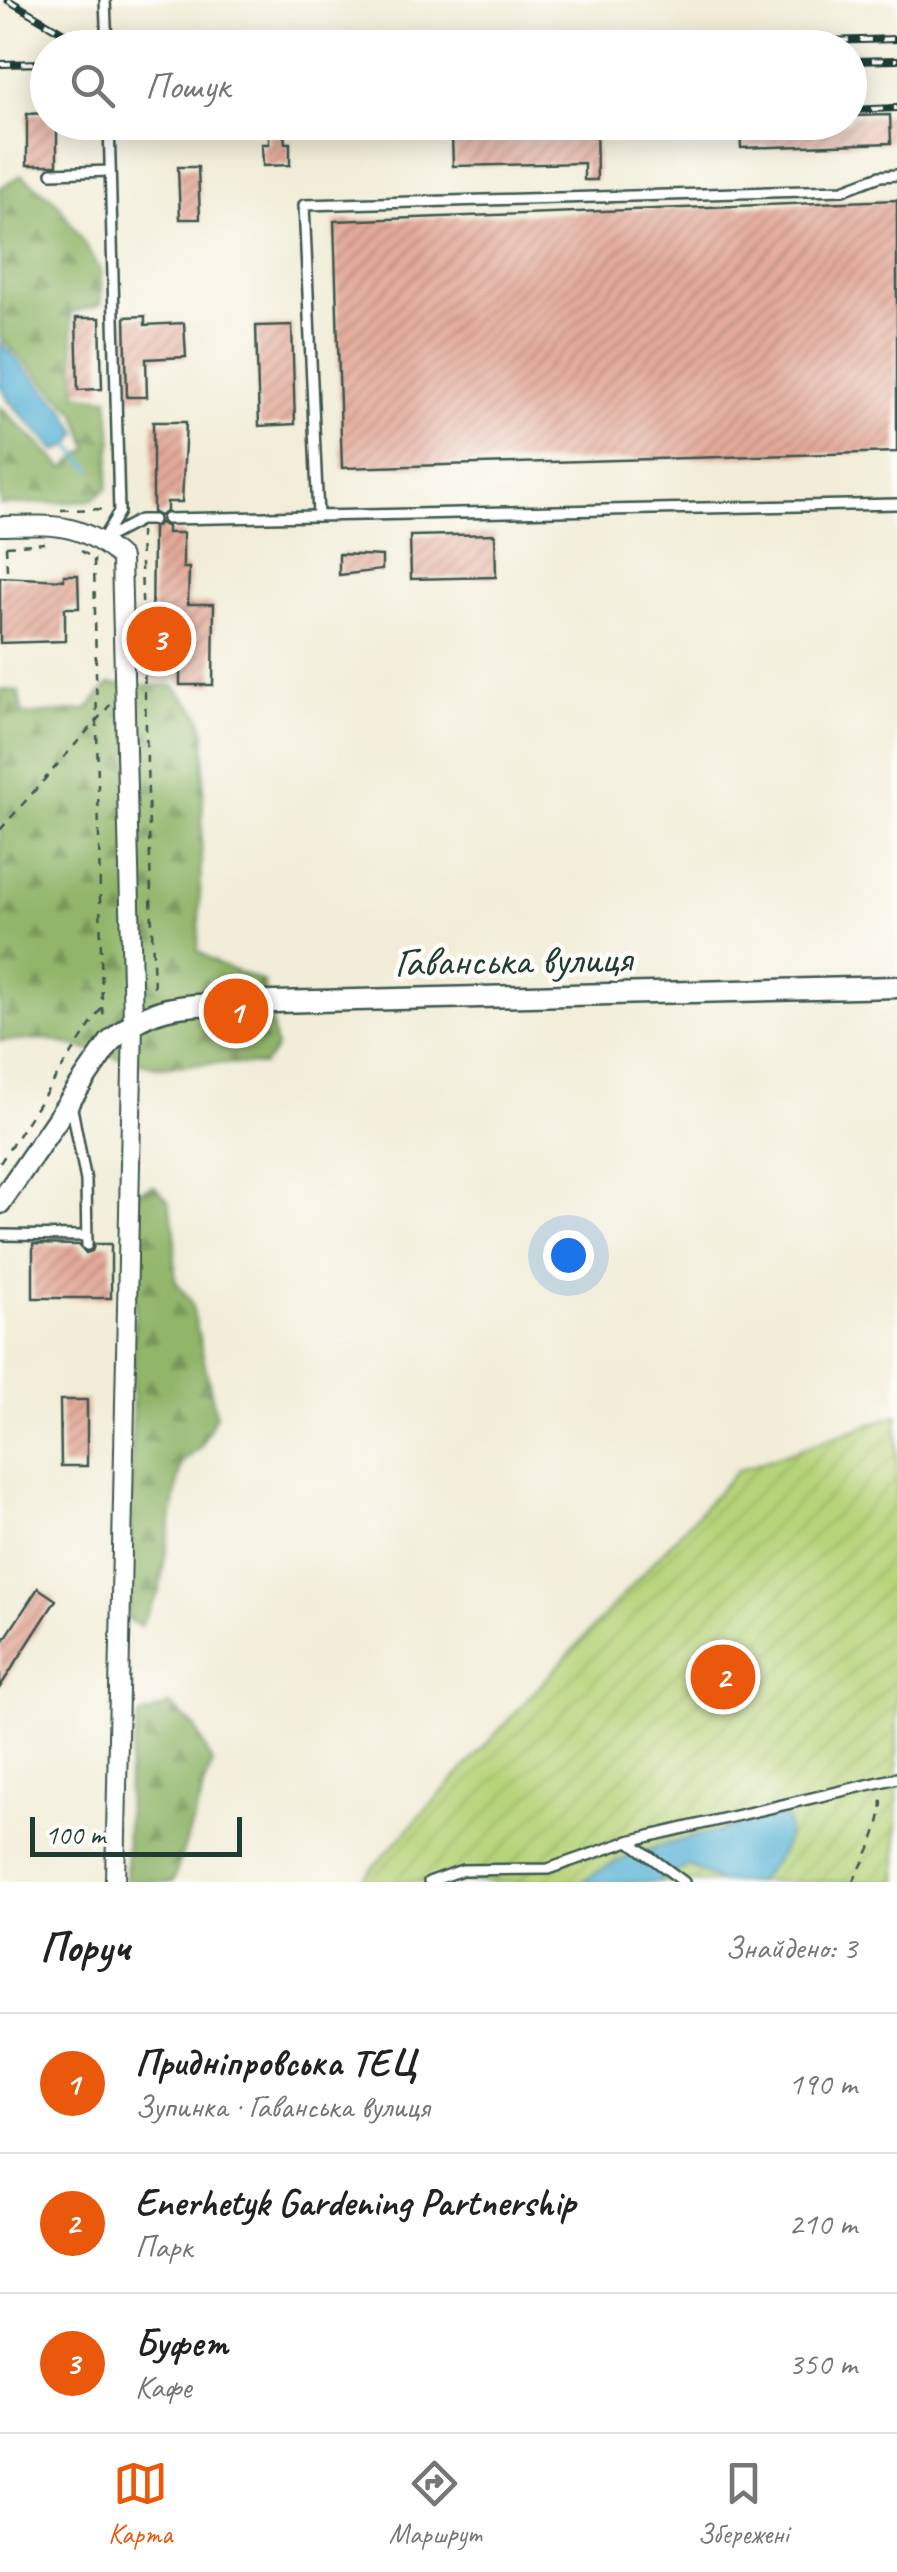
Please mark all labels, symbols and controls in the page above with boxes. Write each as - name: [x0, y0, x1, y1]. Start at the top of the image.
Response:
- search box: [30, 30, 867, 140]
- icon: search: [65, 58, 120, 113]
- text: Пошук: [145, 62, 230, 109]
- pin: 3: [126, 602, 192, 676]
- street label: Гаванська вулиця: [394, 932, 635, 989]
- pin: 1: [204, 974, 268, 1048]
- your location: [543, 1230, 594, 1281]
- pin: 2: [690, 1640, 756, 1714]
- scale bar: [30, 1812, 242, 1856]
- text: 100 m: [45, 1817, 105, 1852]
- text: Поруч: [40, 1921, 130, 1974]
- text: Знайдено: 3: [725, 1927, 857, 1968]
- text: Придніпровська ТЕЦ: [135, 2039, 417, 2086]
- text: 1: [65, 2063, 80, 2104]
- text: 190 m: [788, 2063, 857, 2104]
- text: Зупинка · Гаванська вулиця: [135, 2086, 429, 2127]
- text: Enerhetyk Gardening Partnership: [135, 2179, 575, 2226]
- text: 2: [65, 2203, 80, 2244]
- text: 210 m: [788, 2203, 857, 2244]
- text: Парк: [135, 2226, 192, 2267]
- text: Буфет: [135, 2319, 228, 2366]
- text: 3: [65, 2343, 80, 2384]
- text: 350 m: [788, 2343, 857, 2384]
- text: Кафе: [135, 2366, 191, 2407]
- tab: Карта: [108, 2456, 172, 2551]
- tab: Маршрут: [389, 2456, 481, 2551]
- tab: Збережені: [698, 2456, 789, 2551]

